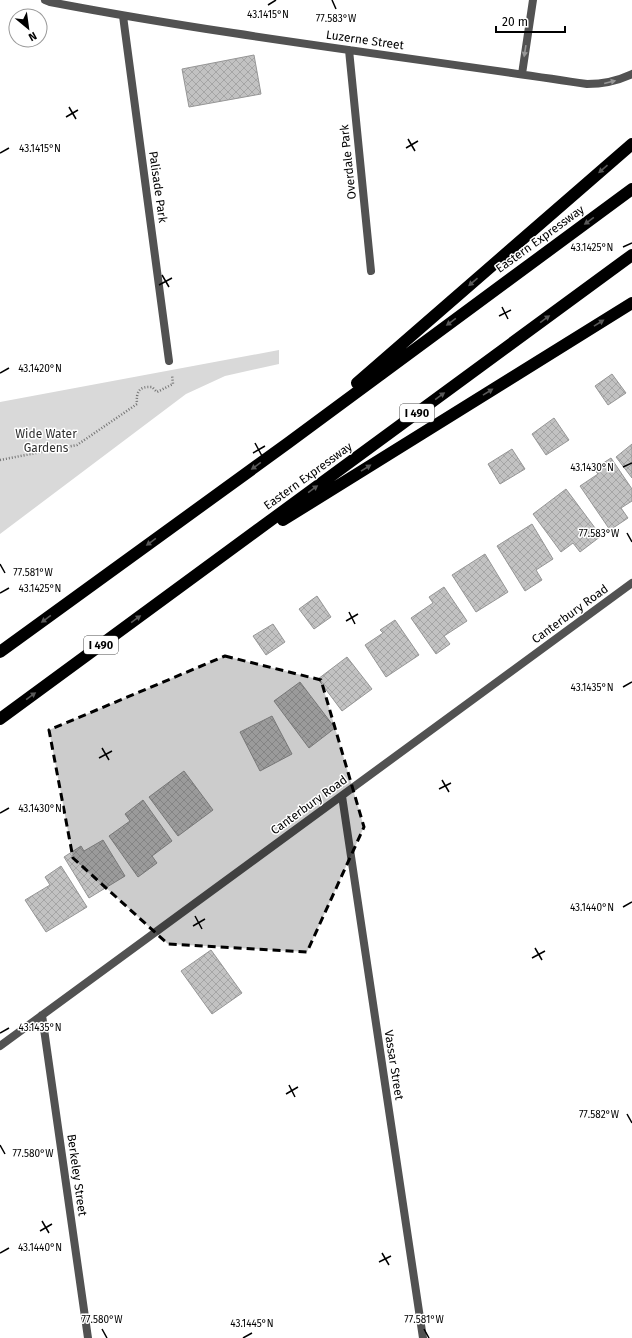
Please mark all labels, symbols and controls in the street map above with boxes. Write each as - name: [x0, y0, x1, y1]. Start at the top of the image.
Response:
- north arrow: [8, 8, 48, 48]
- scale bar: [496, 8, 565, 34]
- text: 43.1415°N: [247, 9, 289, 21]
- text: 77.583°W: [316, 13, 357, 25]
- text: 20 m: [502, 15, 528, 29]
- street label: Luzerne Street: [325, 28, 405, 52]
- text: N: [26, 29, 39, 44]
- one-way arrow: [522, 45, 528, 57]
- one-way arrow: [604, 78, 616, 84]
- street label: Overdale Park: [337, 123, 359, 200]
- text: 43.1415°N: [19, 143, 61, 155]
- street label: Palisade Park: [146, 150, 170, 225]
- one-way arrow: [597, 165, 608, 174]
- street label: Eastern Expressway: [493, 202, 587, 276]
- one-way arrow: [584, 216, 595, 225]
- text: 43.1425°N: [571, 242, 613, 254]
- one-way arrow: [468, 277, 477, 286]
- one-way arrow: [540, 315, 550, 323]
- one-way arrow: [445, 318, 456, 326]
- one-way arrow: [593, 320, 605, 327]
- text: 43.1420°N: [18, 363, 62, 375]
- one-way arrow: [483, 388, 493, 396]
- one-way arrow: [435, 392, 446, 400]
- road number: I 490: [400, 404, 434, 422]
- park label: Wide Water Gardens: [15, 427, 77, 455]
- street label: Eastern Expressway: [261, 439, 355, 513]
- one-way arrow: [251, 462, 262, 470]
- text: 43.1430°N: [570, 462, 614, 474]
- one-way arrow: [360, 465, 372, 472]
- one-way arrow: [307, 485, 318, 494]
- text: 77.583°W: [579, 528, 620, 540]
- one-way arrow: [146, 538, 156, 546]
- text: 77.581°W: [13, 567, 53, 579]
- street label: Canterbury Road: [529, 582, 611, 646]
- text: 43.1425°N: [19, 583, 61, 595]
- one-way arrow: [41, 615, 51, 623]
- one-way arrow: [131, 615, 142, 623]
- road number: I 490: [84, 636, 118, 654]
- text: 43.1435°N: [571, 682, 613, 694]
- one-way arrow: [26, 692, 37, 700]
- street label: Canterbury Road: [268, 773, 350, 837]
- text: 43.1430°N: [18, 803, 62, 815]
- text: 43.1440°N: [570, 902, 614, 914]
- text: 43.1435°N: [19, 1022, 61, 1034]
- street label: Vassar Street: [382, 1029, 407, 1102]
- text: 77.582°W: [579, 1109, 620, 1121]
- street label: Berkeley Street: [64, 1133, 90, 1218]
- text: 77.580°W: [13, 1148, 54, 1160]
- text: 43.1440°N: [18, 1242, 62, 1254]
- text: 77.580°W: [82, 1314, 123, 1326]
- text: 77.581°W: [404, 1314, 444, 1326]
- text: 43.1445°N: [230, 1318, 274, 1330]

